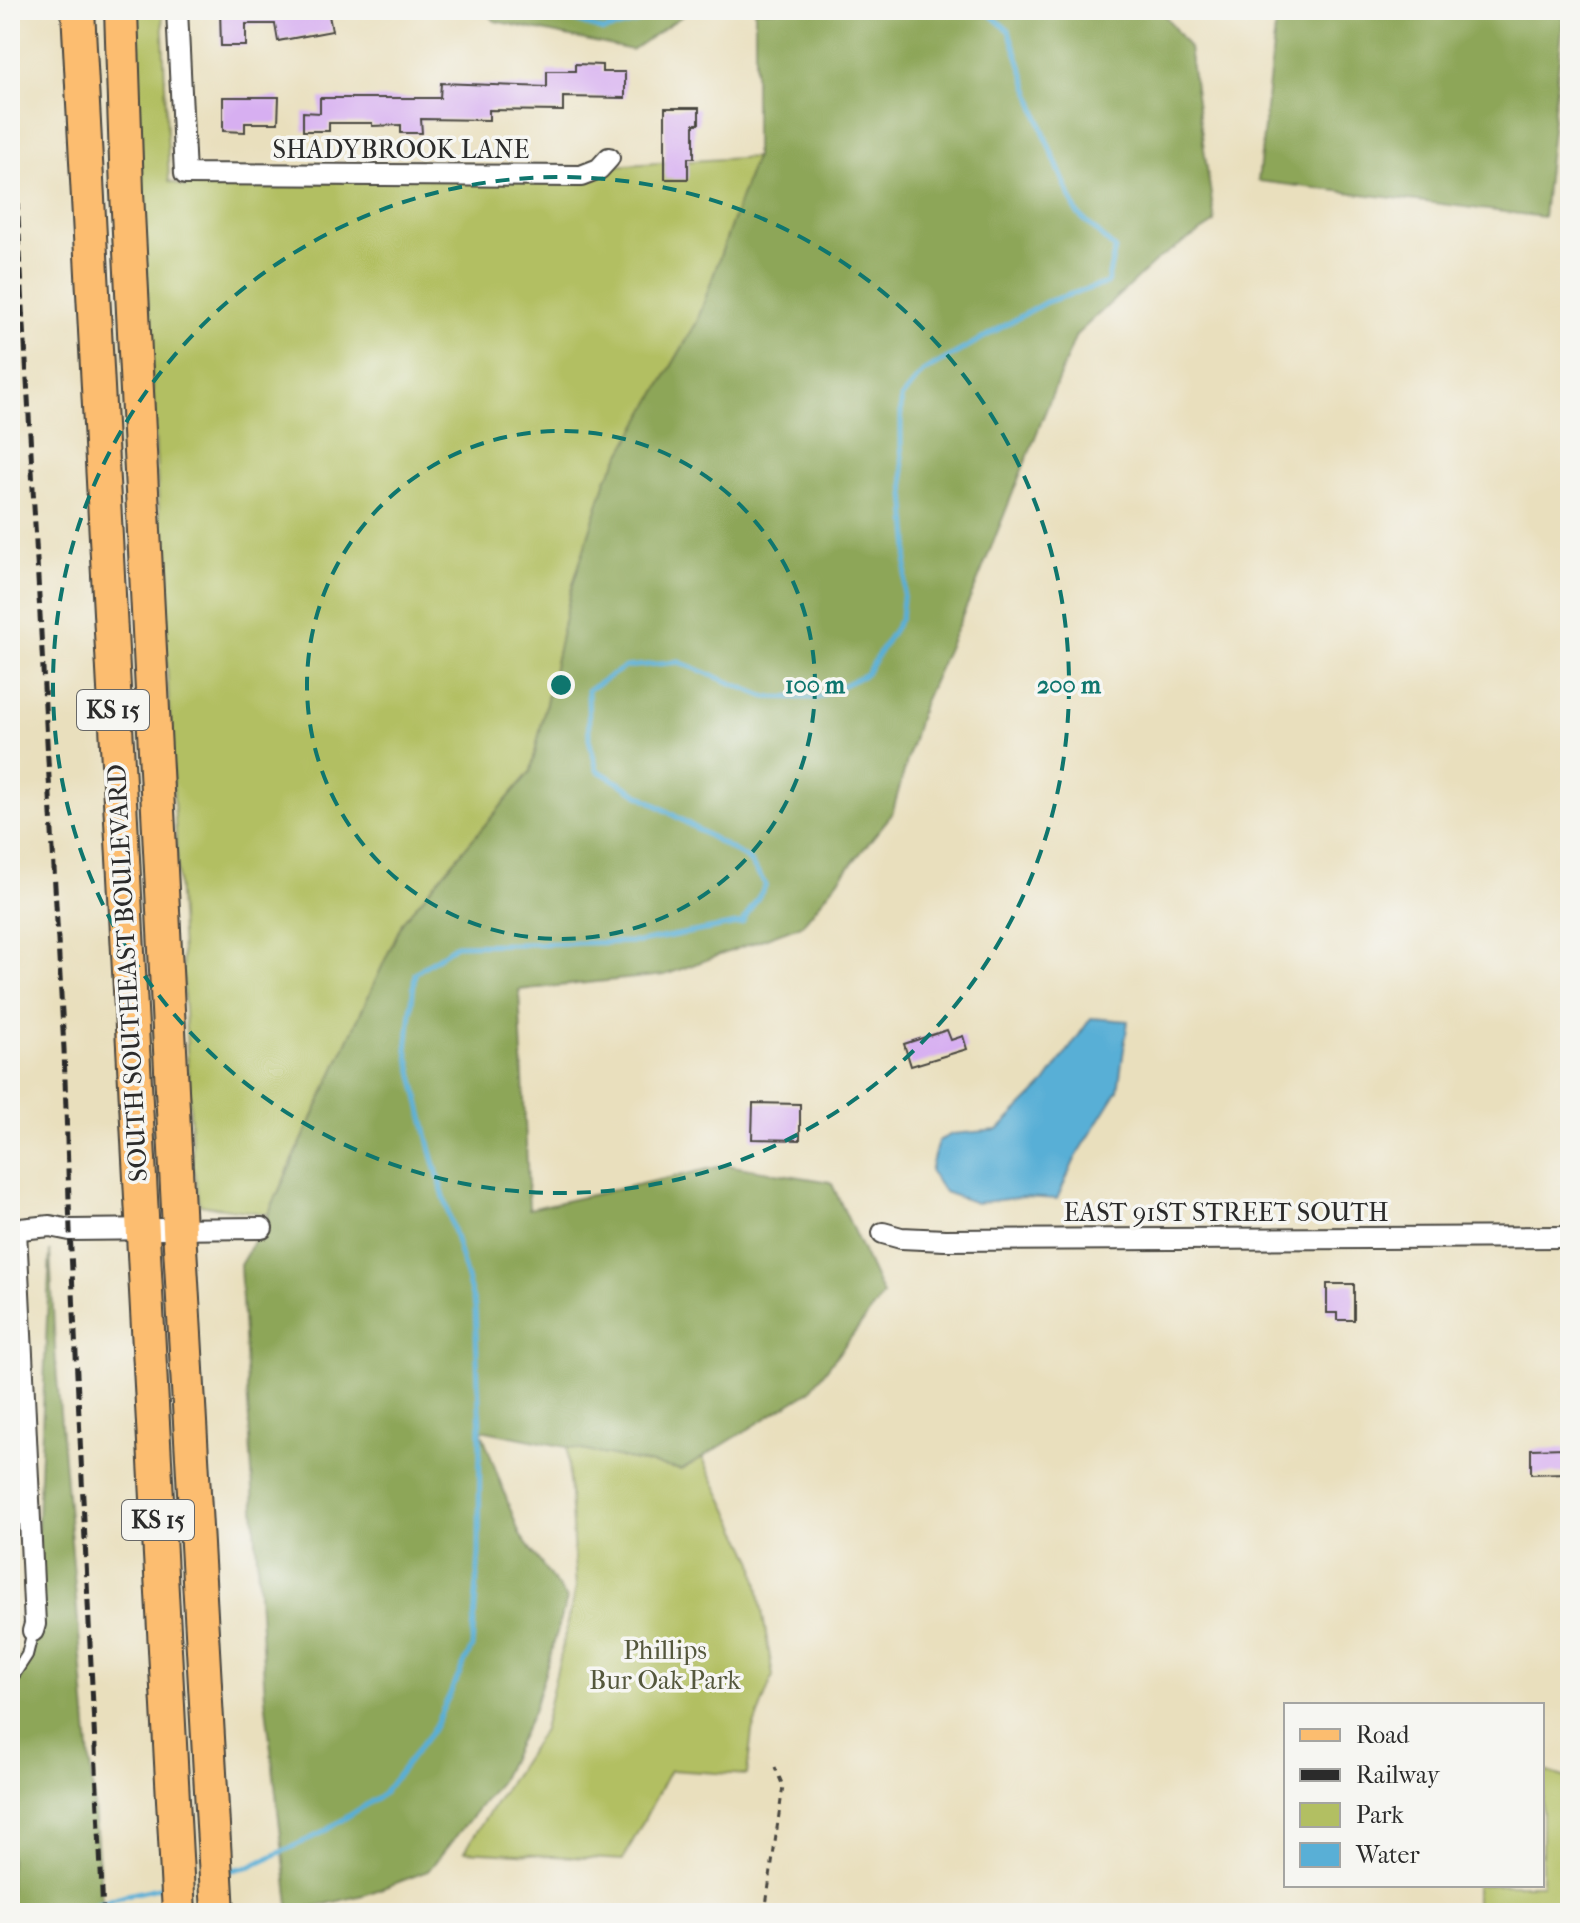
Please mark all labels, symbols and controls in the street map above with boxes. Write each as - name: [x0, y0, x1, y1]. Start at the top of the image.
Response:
- street label: SHADYBROOK LANE: [273, 134, 530, 165]
- centre of rings: [547, 671, 575, 699]
- text: 100 m: [785, 671, 846, 699]
- text: 200 m: [1037, 671, 1102, 699]
- road number: KS 15: [77, 690, 149, 730]
- street label: SOUTH SOUTHEAST BOULEVARD: [101, 763, 154, 1183]
- street label: EAST 91ST STREET SOUTH: [1063, 1197, 1389, 1228]
- road number: KS 15: [122, 1500, 194, 1540]
- park label: Phillips Bur Oak Park: [589, 1635, 741, 1696]
- legend: [1284, 1703, 1544, 1887]
- text: Road: [1356, 1721, 1410, 1749]
- text: Railway: [1356, 1761, 1441, 1789]
- text: Park: [1356, 1801, 1404, 1829]
- text: Water: [1355, 1841, 1420, 1869]

